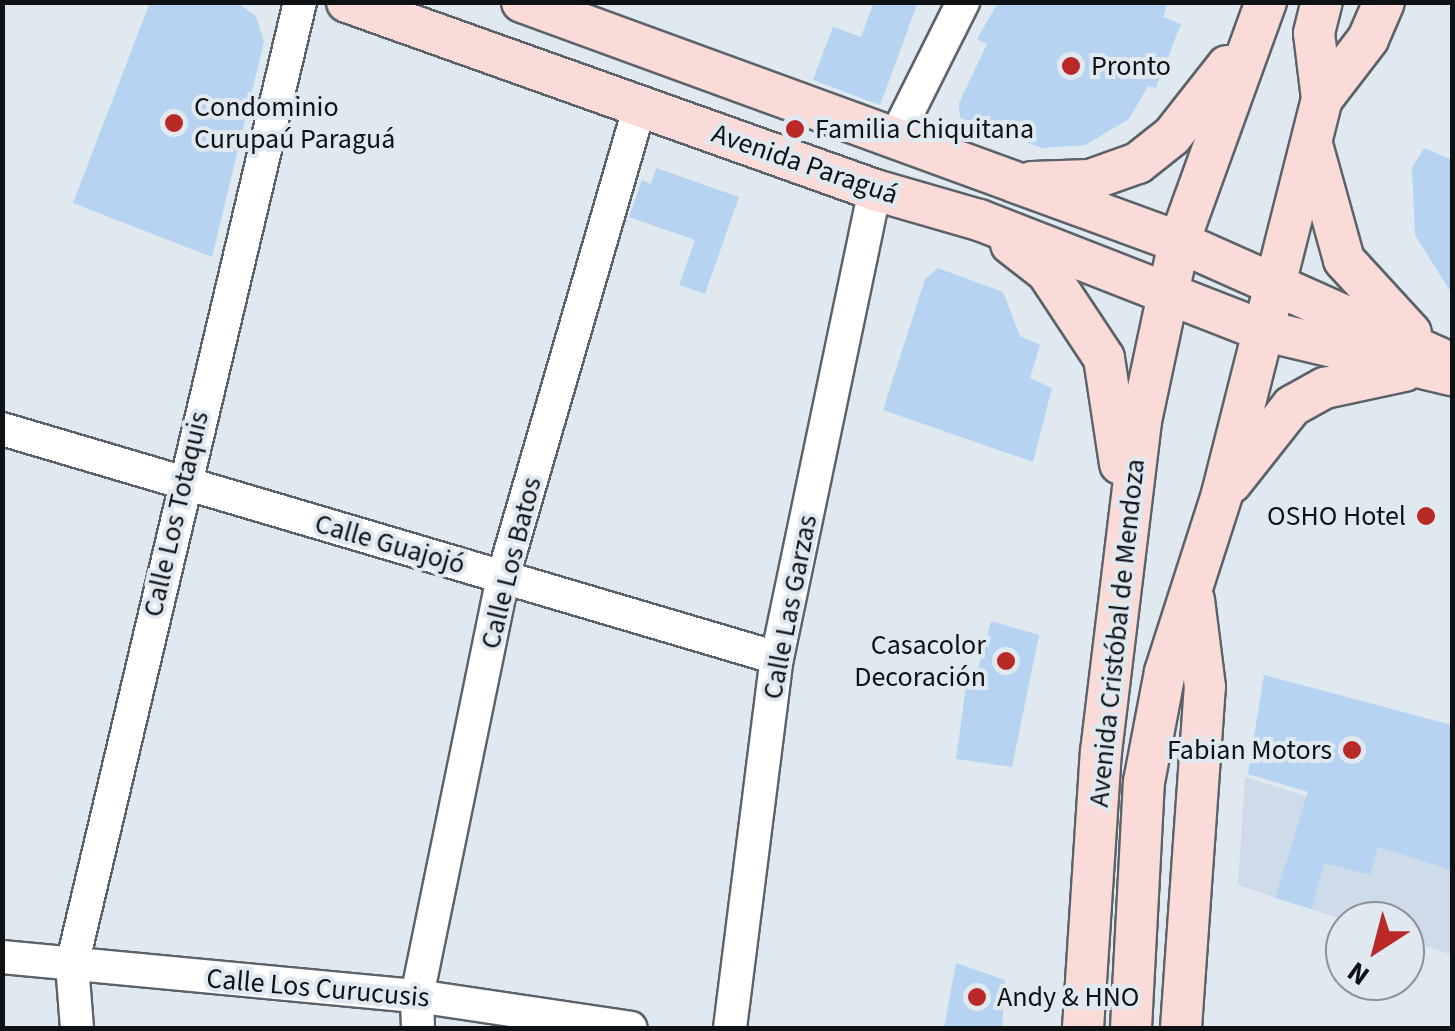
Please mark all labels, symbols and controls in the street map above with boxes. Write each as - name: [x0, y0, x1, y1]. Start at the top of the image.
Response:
- place label: Pronto: [1091, 49, 1171, 83]
- marker: Pronto: [1060, 55, 1082, 77]
- place label: Condominio Curupaú Paraguá: [194, 90, 395, 156]
- marker: Condominio Curupaú Paraguá: [163, 112, 185, 134]
- place label: Familia Chiquitana: [815, 112, 1034, 146]
- street label: Avenida Paraguá: [707, 116, 903, 212]
- marker: Familia Chiquitana: [784, 118, 806, 140]
- street label: Calle Los Totaquis: [136, 408, 216, 620]
- street label: Avenida Cristóbal de Mendoza: [1082, 457, 1152, 809]
- street label: Calle Los Batos: [473, 474, 549, 652]
- place label: OSHO Hotel: [1267, 499, 1406, 533]
- marker: OSHO Hotel: [1415, 505, 1437, 527]
- street label: Calle Guajojó: [311, 507, 469, 581]
- street label: Calle Las Garzas: [756, 512, 824, 702]
- place label: Casacolor Decoración: [854, 628, 986, 694]
- marker: Casacolor Decoración: [995, 650, 1017, 672]
- place label: Fabian Motors: [1167, 733, 1332, 767]
- marker: Fabian Motors: [1341, 739, 1363, 761]
- north arrow: [1325, 901, 1425, 1001]
- text: N: [1339, 952, 1378, 995]
- street label: Calle Los Curucusis: [205, 962, 431, 1014]
- place label: Andy & HNO: [997, 980, 1139, 1014]
- marker: Andy & HNO: [966, 986, 988, 1008]

